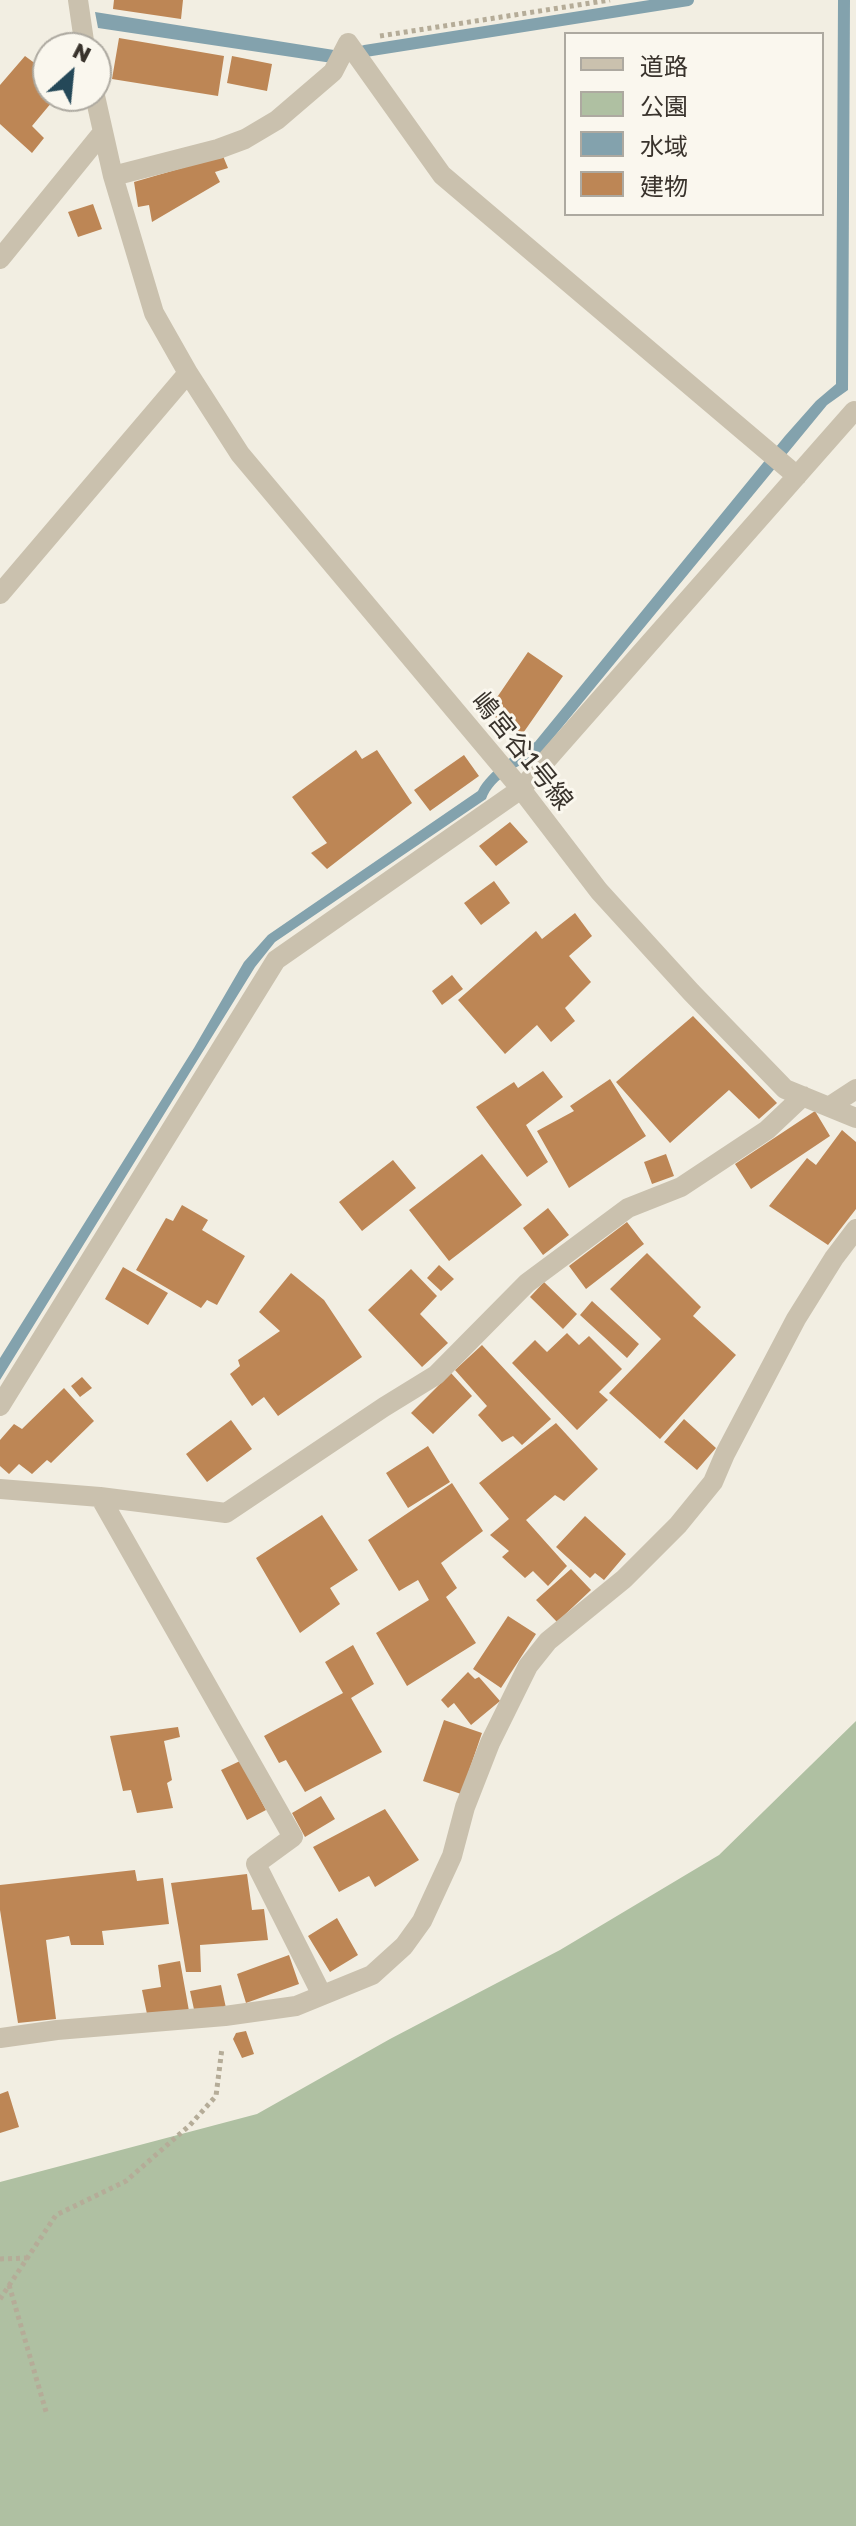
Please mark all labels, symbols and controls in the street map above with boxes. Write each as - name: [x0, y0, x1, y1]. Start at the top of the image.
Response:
- north arrow: [32, 32, 112, 112]
- legend: [564, 32, 824, 216]
- text: N: [69, 36, 96, 68]
- text: 道路: [640, 51, 688, 80]
- text: 公園: [640, 91, 688, 120]
- text: 水域: [640, 131, 688, 160]
- text: 建物: [640, 171, 688, 200]
- street label: 嶋宮谷1号線: [465, 686, 579, 816]

